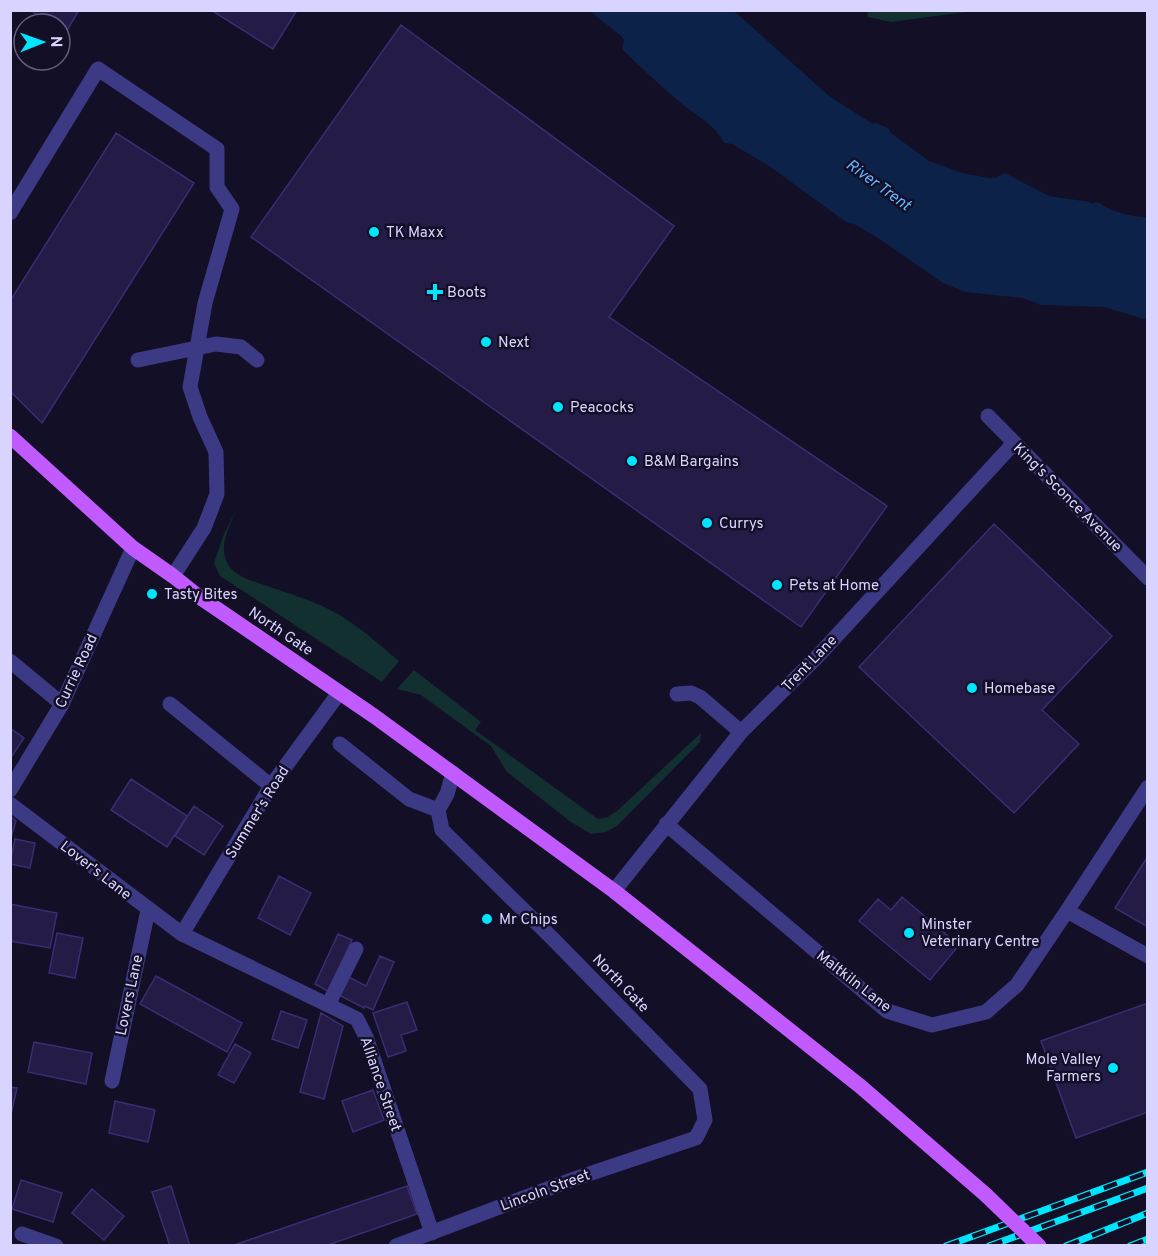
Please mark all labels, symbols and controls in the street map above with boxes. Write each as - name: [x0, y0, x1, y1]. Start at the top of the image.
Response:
- north arrow: [12, 12, 72, 72]
- text: N: [45, 36, 65, 48]
- water label: River Trent: [841, 155, 915, 217]
- place label: TK Maxx: [386, 224, 444, 243]
- marker: TK Maxx: [367, 225, 381, 239]
- place label: Boots: [447, 284, 486, 303]
- marker: Boots: [428, 285, 442, 299]
- place label: Next: [498, 334, 530, 353]
- marker: Next: [479, 335, 493, 349]
- place label: Peacocks: [570, 399, 634, 418]
- marker: Peacocks: [551, 400, 565, 414]
- street label: King's Sconce Avenue: [1008, 439, 1126, 557]
- place label: B&M Bargains: [644, 453, 739, 472]
- marker: B&M Bargains: [625, 454, 639, 468]
- place label: Currys: [719, 515, 764, 534]
- marker: Currys: [700, 516, 714, 530]
- place label: Pets at Home: [789, 577, 879, 596]
- marker: Pets at Home: [770, 578, 784, 592]
- place label: Tasty Bites: [164, 586, 238, 605]
- marker: Tasty Bites: [145, 587, 159, 601]
- street label: North Gate: [244, 604, 316, 661]
- street label: Currie Road: [52, 631, 103, 712]
- street label: Trent Lane: [778, 632, 842, 696]
- place label: Homebase: [984, 680, 1055, 699]
- marker: Homebase: [965, 681, 979, 695]
- street label: Summer's Road: [222, 763, 294, 863]
- street label: Lover's Lane: [56, 837, 135, 905]
- place label: Mr Chips: [499, 911, 558, 930]
- marker: Mr Chips: [480, 912, 494, 926]
- place label: Minster Veterinary Centre: [921, 916, 1039, 952]
- marker: Minster Veterinary Centre: [902, 926, 916, 940]
- street label: Maltkiln Lane: [812, 947, 894, 1017]
- street label: North Gate: [587, 951, 652, 1017]
- street label: Lovers Lane: [113, 953, 148, 1037]
- street label: Alliance Street: [354, 1035, 405, 1134]
- place label: Mole Valley Farmers: [1025, 1051, 1101, 1087]
- marker: Mole Valley Farmers: [1106, 1061, 1120, 1075]
- street label: Lincoln Street: [498, 1166, 593, 1216]

